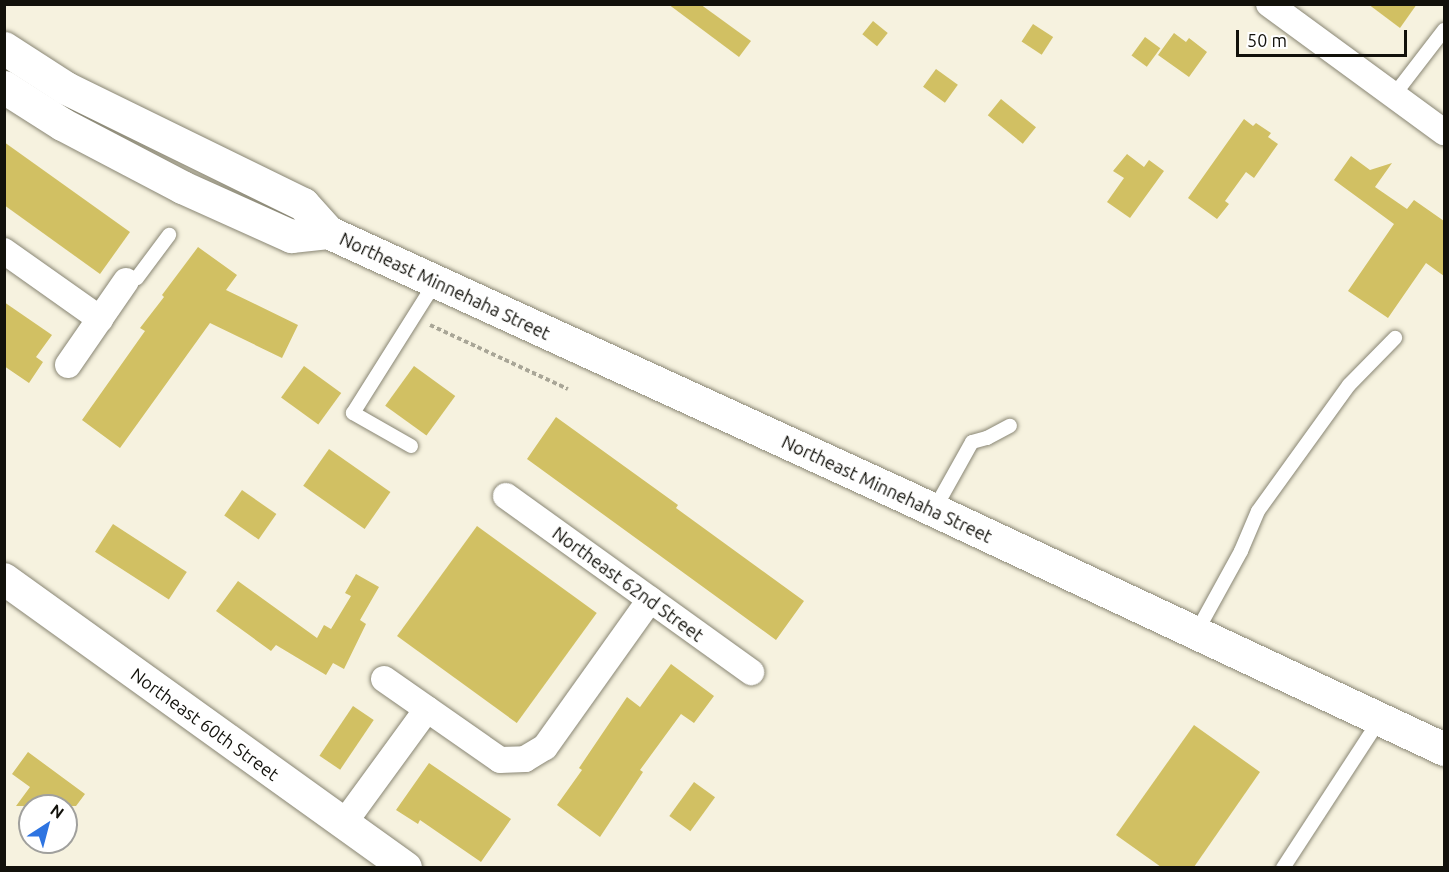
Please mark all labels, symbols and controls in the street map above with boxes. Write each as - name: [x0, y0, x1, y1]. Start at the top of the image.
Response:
- scale bar: [1239, 18, 1410, 56]
- text: 50 m: [1247, 30, 1287, 50]
- street label: Northeast Minnehaha Street: [336, 228, 554, 344]
- street label: Northeast Minnehaha Street: [778, 431, 996, 547]
- street label: Northeast 62nd Street: [548, 522, 708, 646]
- street label: Northeast 60th Street: [127, 663, 283, 785]
- north arrow: [18, 794, 78, 854]
- text: N: [47, 800, 68, 822]

